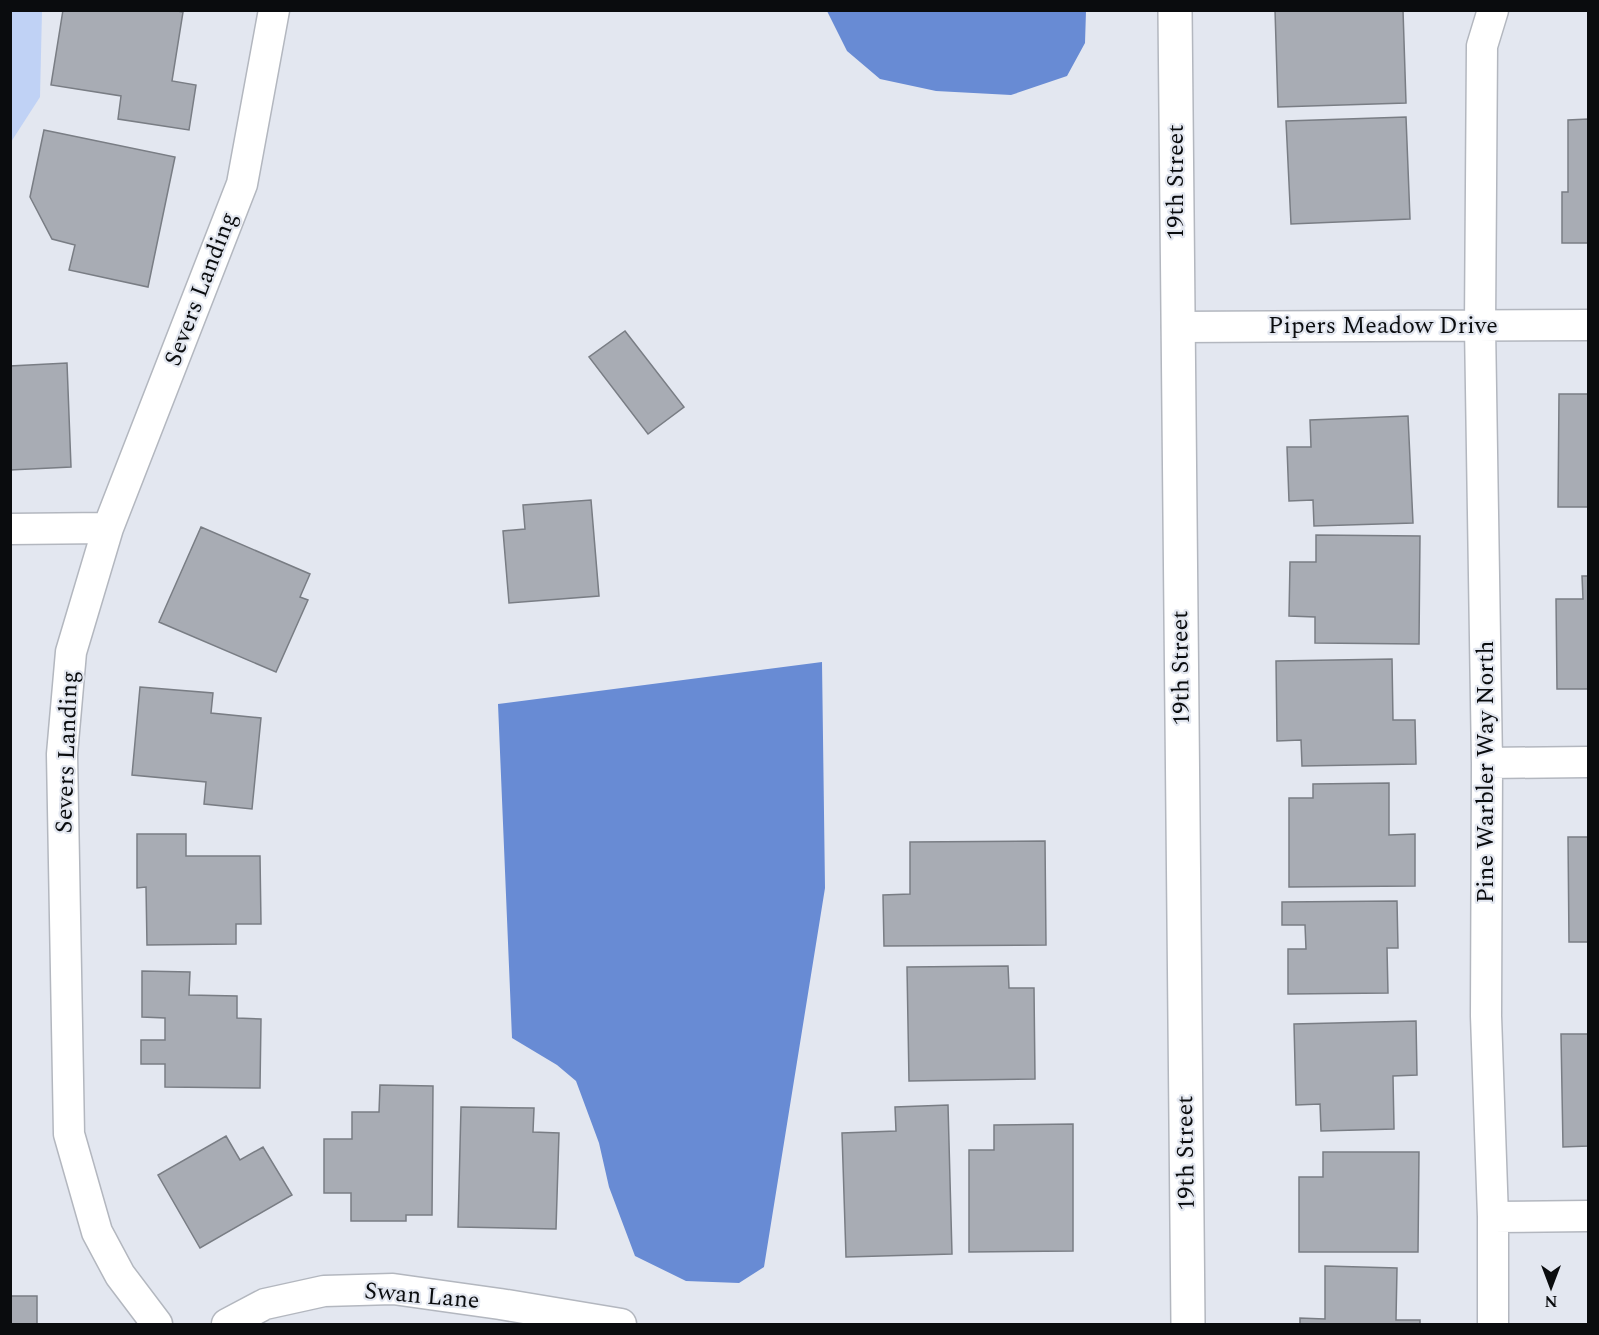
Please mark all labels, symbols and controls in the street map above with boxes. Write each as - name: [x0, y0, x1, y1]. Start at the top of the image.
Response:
- street label: 19th Street: [1158, 124, 1194, 240]
- street label: Severs Landing: [155, 207, 247, 371]
- street label: Pipers Meadow Drive: [1268, 308, 1498, 344]
- street label: 19th Street: [1162, 610, 1200, 726]
- street label: Pine Warbler Way North: [1468, 641, 1504, 903]
- street label: Severs Landing: [46, 670, 88, 834]
- street label: 19th Street: [1167, 1095, 1205, 1211]
- north arrow: [1521, 1257, 1581, 1317]
- street label: Swan Lane: [363, 1273, 481, 1319]
- text: N: [1544, 1289, 1558, 1313]

